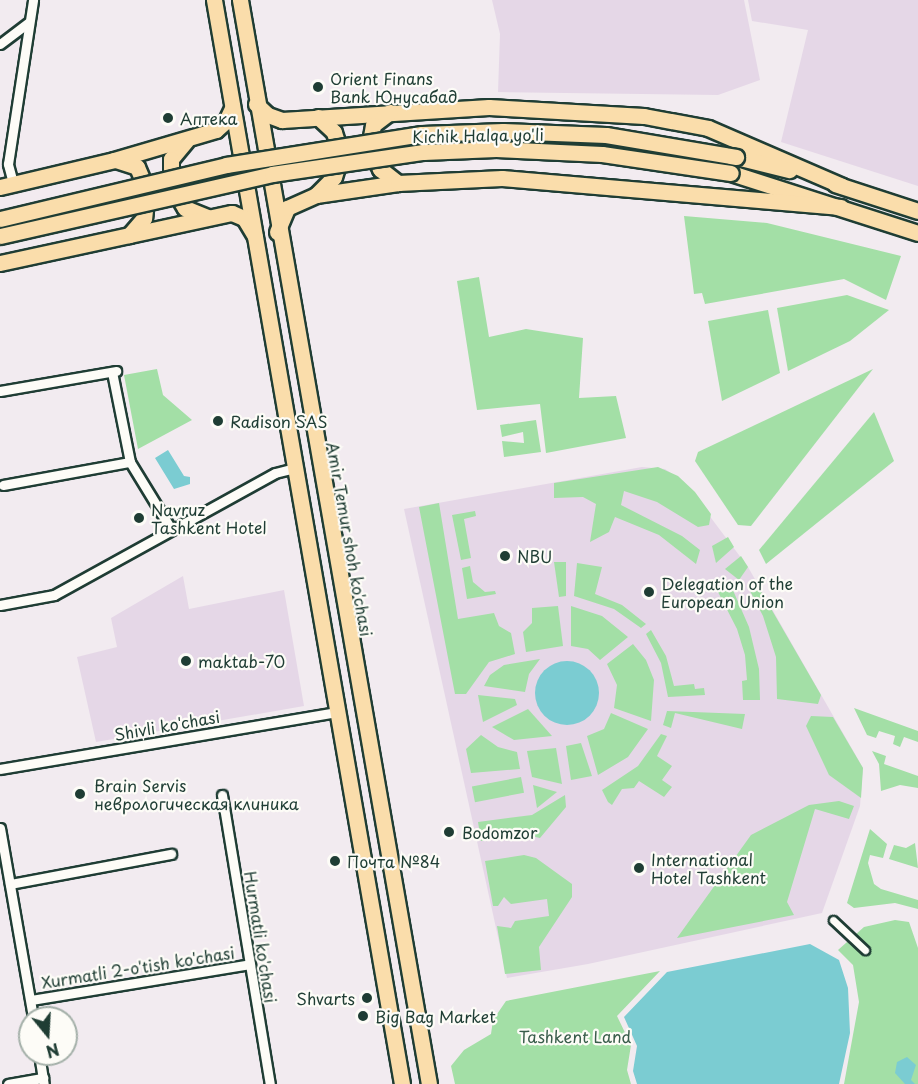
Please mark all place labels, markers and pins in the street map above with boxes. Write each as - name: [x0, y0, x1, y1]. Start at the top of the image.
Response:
- place label: Orient Finans Bank Юнусабад: [330, 68, 458, 106]
- marker: Orient Finans Bank Юнусабад: [311, 80, 325, 94]
- place label: Аптека: [180, 108, 237, 128]
- marker: Аптека: [161, 111, 175, 125]
- place label: Radison SAS: [230, 411, 327, 431]
- marker: Radison SAS: [211, 414, 225, 428]
- place label: Navruz Tashkent Hotel: [151, 499, 267, 537]
- marker: Navruz Tashkent Hotel: [132, 511, 146, 525]
- place label: NBU: [517, 546, 552, 566]
- marker: NBU: [498, 549, 512, 563]
- place label: Delegation of the European Union: [661, 573, 793, 611]
- marker: Delegation of the European Union: [642, 585, 656, 599]
- place label: maktab-70: [198, 651, 285, 671]
- marker: maktab-70: [179, 654, 193, 668]
- place label: Brain Servis неврологическая клиника: [94, 775, 299, 813]
- marker: Brain Servis неврологическая клиника: [71, 785, 89, 803]
- place label: Bodomzor: [462, 822, 537, 842]
- marker: Bodomzor: [440, 823, 458, 841]
- place label: International Hotel Tashkent: [651, 849, 767, 887]
- place label: Почта №84: [347, 851, 441, 871]
- marker: Почта №84: [328, 854, 342, 868]
- marker: International Hotel Tashkent: [632, 861, 646, 875]
- place label: Shvarts: [296, 988, 355, 1008]
- marker: Shvarts: [360, 991, 374, 1005]
- place label: Big Bag Market: [375, 1006, 495, 1026]
- marker: Big Bag Market: [356, 1009, 370, 1023]

